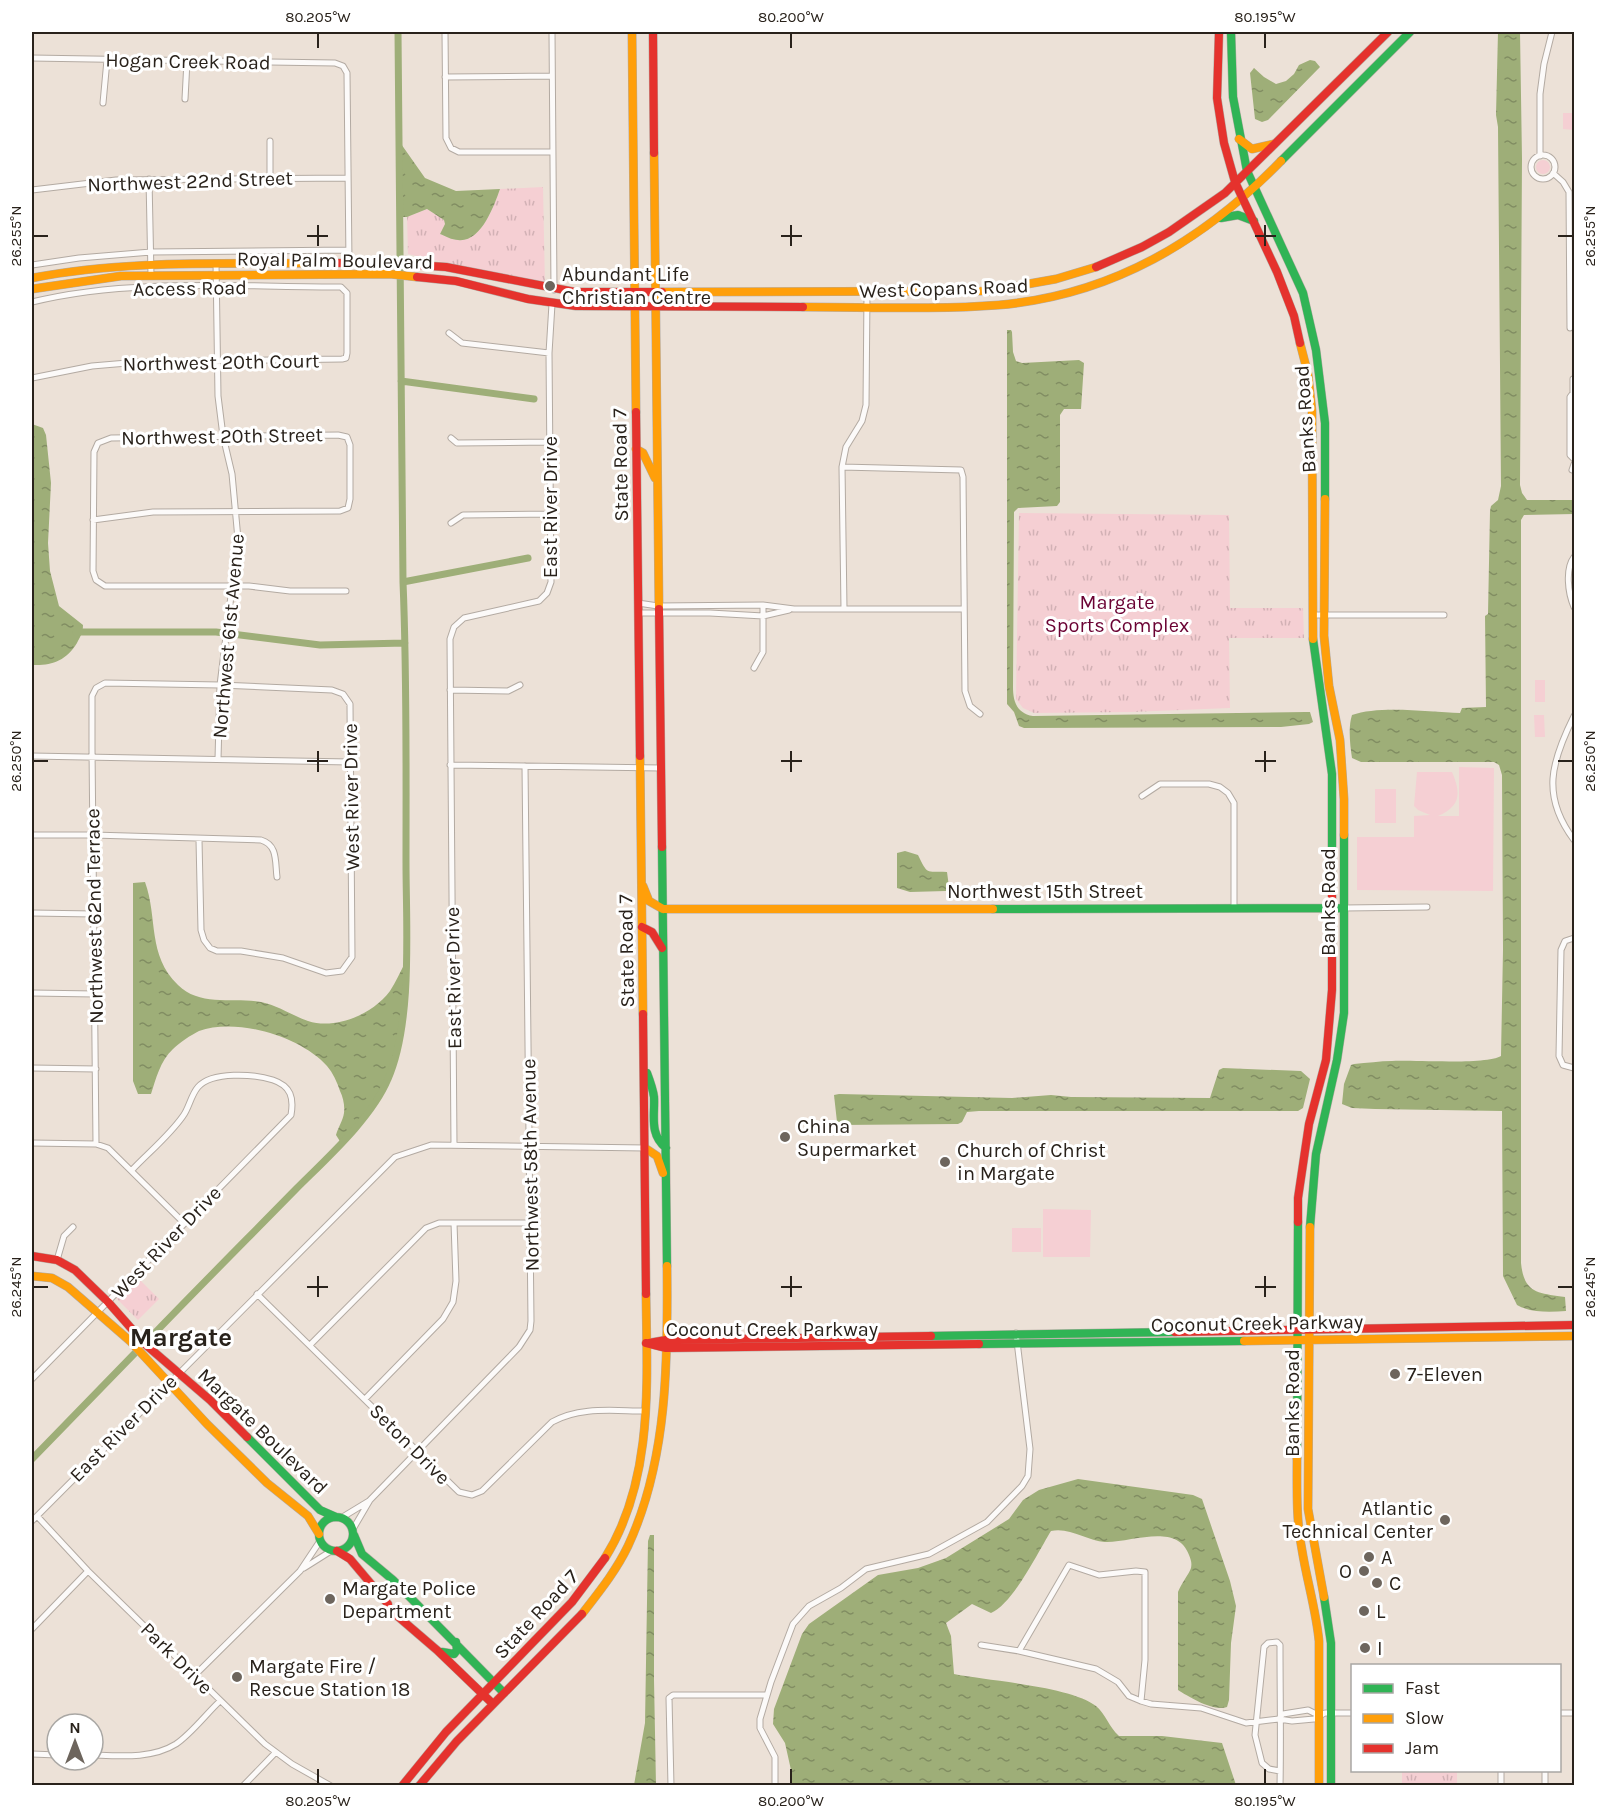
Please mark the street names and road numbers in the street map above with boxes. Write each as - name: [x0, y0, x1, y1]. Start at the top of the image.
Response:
- street label: Hogan Creek Road: [105, 49, 271, 74]
- street label: Northwest 22nd Street: [87, 166, 294, 197]
- street label: Royal Palm Boulevard: [237, 247, 433, 274]
- street label: West Copans Road: [859, 274, 1029, 303]
- street label: Access Road: [133, 276, 247, 301]
- street label: Northwest 20th Court: [122, 349, 320, 376]
- street label: Banks Road: [1290, 364, 1321, 474]
- street label: State Road 7: [608, 408, 633, 522]
- street label: Northwest 20th Street: [121, 423, 324, 450]
- street label: East River Drive: [539, 436, 562, 578]
- street label: Northwest 61st Avenue: [208, 533, 249, 739]
- street label: West River Drive: [339, 723, 364, 871]
- street label: Northwest 62nd Terrace: [81, 808, 108, 1024]
- street label: Banks Road: [1317, 848, 1340, 956]
- street label: Northwest 15th Street: [947, 880, 1144, 903]
- street label: State Road 7: [614, 894, 639, 1008]
- street label: East River Drive: [441, 907, 466, 1049]
- street label: Northwest 58th Avenue: [517, 1058, 544, 1272]
- street label: West River Drive: [107, 1181, 226, 1303]
- street label: Coconut Creek Parkway: [1151, 1310, 1363, 1337]
- street label: Coconut Creek Parkway: [666, 1318, 878, 1341]
- street label: Banks Road: [1281, 1349, 1304, 1457]
- street label: Margate Boulevard: [193, 1364, 332, 1499]
- street label: East River Drive: [65, 1370, 182, 1487]
- street label: Seton Drive: [365, 1399, 455, 1489]
- street label: State Road 7: [489, 1565, 584, 1664]
- street label: Park Drive: [136, 1618, 217, 1699]

